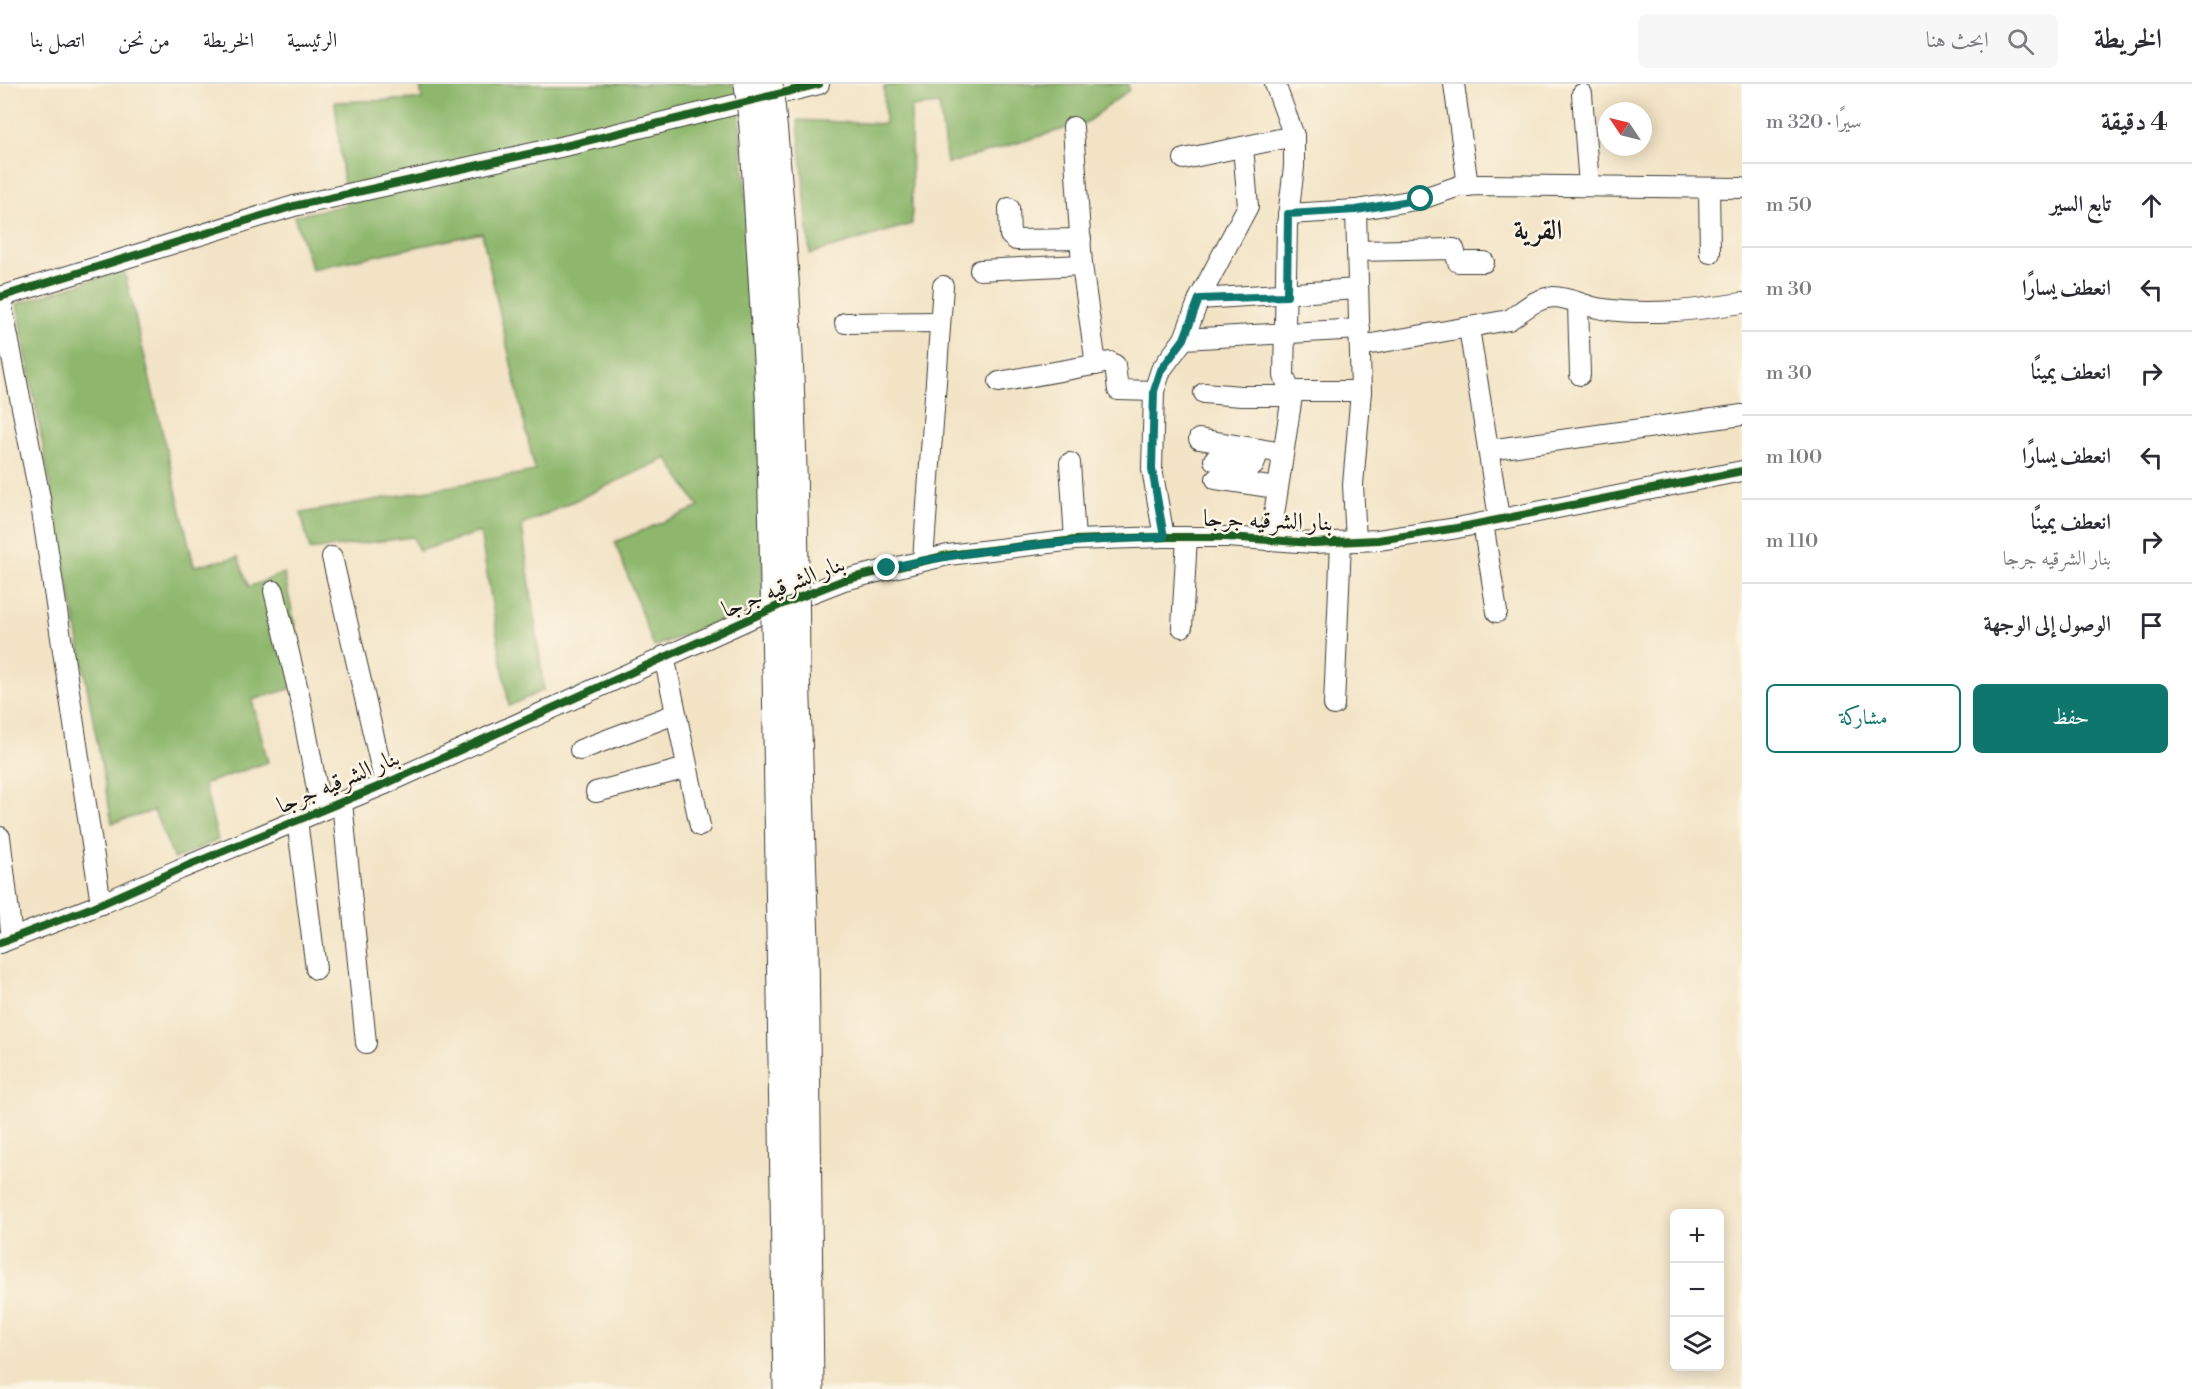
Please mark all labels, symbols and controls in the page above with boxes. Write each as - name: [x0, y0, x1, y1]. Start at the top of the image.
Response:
- search box: [1638, 14, 2058, 68]
- text: الخريطة: [2094, 22, 2162, 57]
- icon: search: [2004, 25, 2037, 58]
- text: ابحث هنا: [1926, 27, 1989, 54]
- text: اتصل بنا: [30, 28, 85, 54]
- text: من نحن: [118, 28, 170, 54]
- text: الخريطة: [203, 28, 254, 54]
- text: الرئيسية: [287, 28, 337, 54]
- north arrow: [1598, 102, 1652, 156]
- text: 4 دقيقة: [2101, 106, 2168, 138]
- text: سيرًا · 320 m: [1766, 110, 1862, 135]
- route start: [1407, 185, 1433, 211]
- icon: ahead: [2135, 189, 2168, 222]
- text: تابع السير: [2050, 191, 2111, 218]
- text: 50 m: [1766, 193, 1812, 218]
- district label: القرية: [1514, 214, 1562, 248]
- icon: left: [2135, 273, 2168, 306]
- text: انعطف يسارًا: [2022, 275, 2111, 302]
- text: 30 m: [1766, 277, 1812, 302]
- icon: right: [2135, 357, 2168, 390]
- text: انعطف يمينًا: [2031, 359, 2111, 386]
- text: 30 m: [1766, 361, 1812, 386]
- icon: left: [2135, 441, 2168, 474]
- text: انعطف يسارًا: [2022, 443, 2111, 470]
- text: 100 m: [1766, 445, 1822, 470]
- street label: بنار الشرقيه جرجا: [1203, 504, 1333, 538]
- text: انعطف يمينًا: [2031, 509, 2111, 536]
- icon: right: [2135, 525, 2168, 558]
- text: 110 m: [1766, 529, 1818, 554]
- text: بنار الشرقيه جرجا: [2003, 547, 2111, 572]
- street label: بنار الشرقيه جرجا: [718, 549, 849, 625]
- route end: [873, 554, 899, 580]
- icon: arrive: [2135, 609, 2168, 642]
- text: الوصول إلى الوجهة: [1983, 611, 2111, 638]
- button: مشاركة: [1766, 684, 1961, 753]
- button: حفظ: [1973, 684, 2168, 753]
- street label: بنار الشرقيه جرجا: [273, 743, 404, 821]
- map controls: [1670, 1209, 1724, 1371]
- button: +: [1670, 1209, 1724, 1263]
- button: −: [1670, 1263, 1724, 1317]
- button: layers: [1670, 1317, 1724, 1371]

